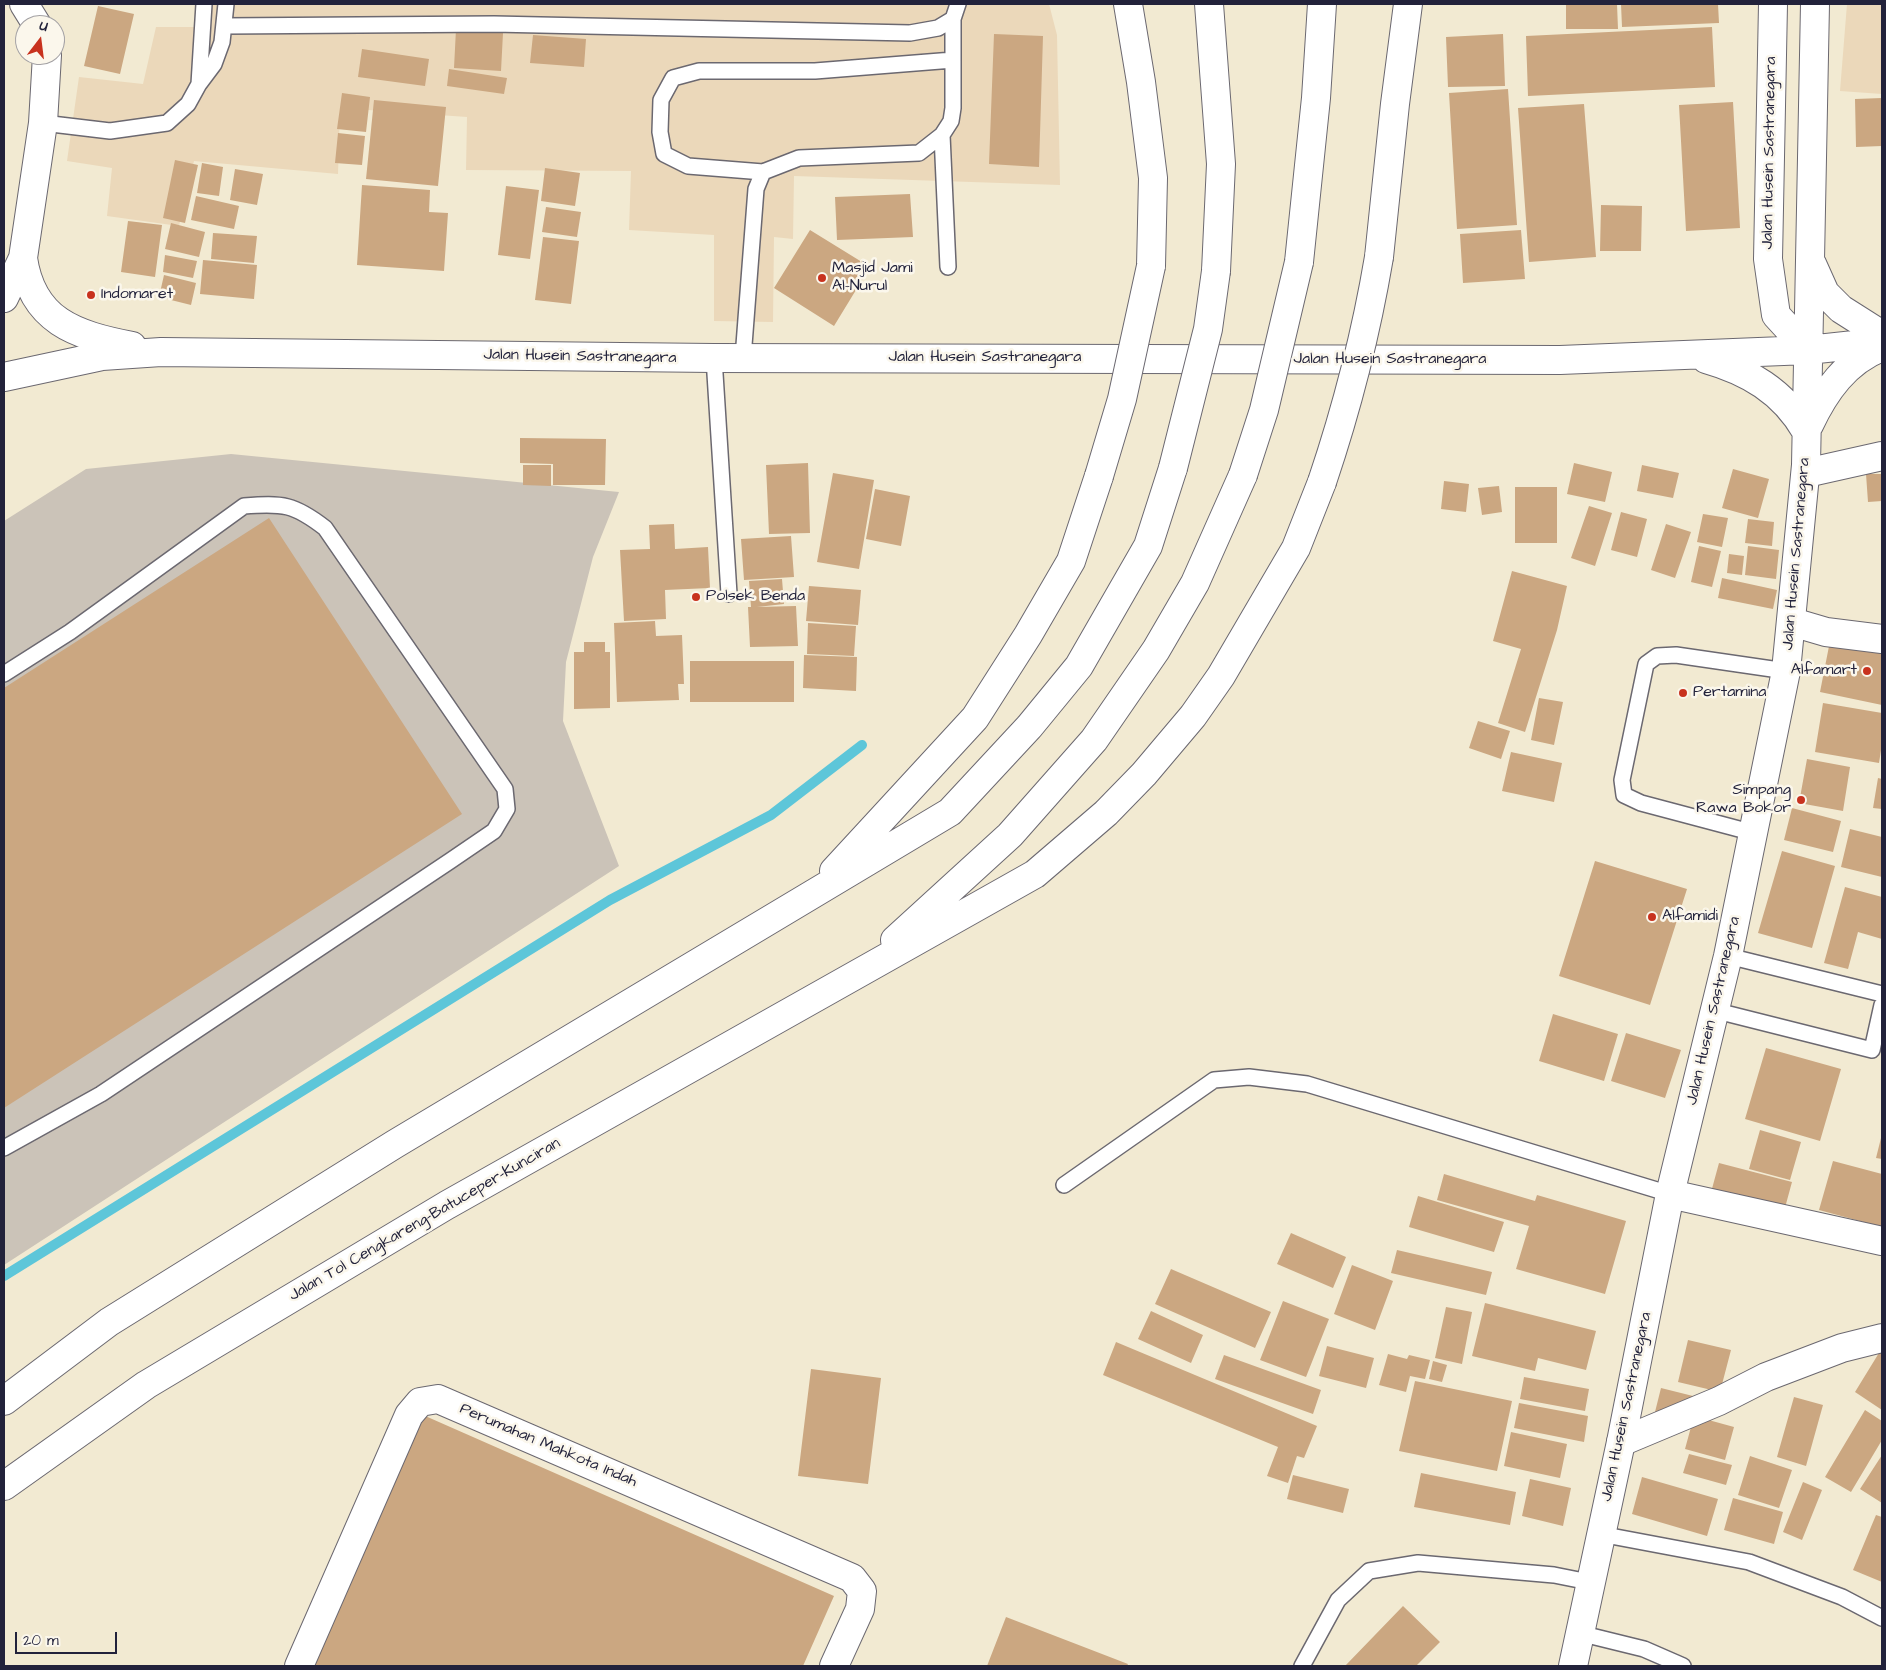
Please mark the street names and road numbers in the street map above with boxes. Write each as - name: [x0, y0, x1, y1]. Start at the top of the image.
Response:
- street label: Jalan Husein Sastranegara: [1759, 56, 1781, 250]
- street label: Jalan Husein Sastranegara: [483, 346, 677, 368]
- street label: Jalan Husein Sastranegara: [889, 348, 1081, 368]
- street label: Jalan Husein Sastranegara: [1294, 350, 1486, 370]
- street label: Jalan Husein Sastranegara: [1779, 457, 1815, 651]
- street label: Jalan Husein Sastranegara: [1683, 915, 1745, 1107]
- street label: Jalan Tol Cengkareng–Batuceper–Kunciran: [286, 1134, 564, 1306]
- street label: Jalan Husein Sastranegara: [1598, 1311, 1656, 1503]
- street label: Perumahan Mahkota Indah: [456, 1400, 640, 1492]

